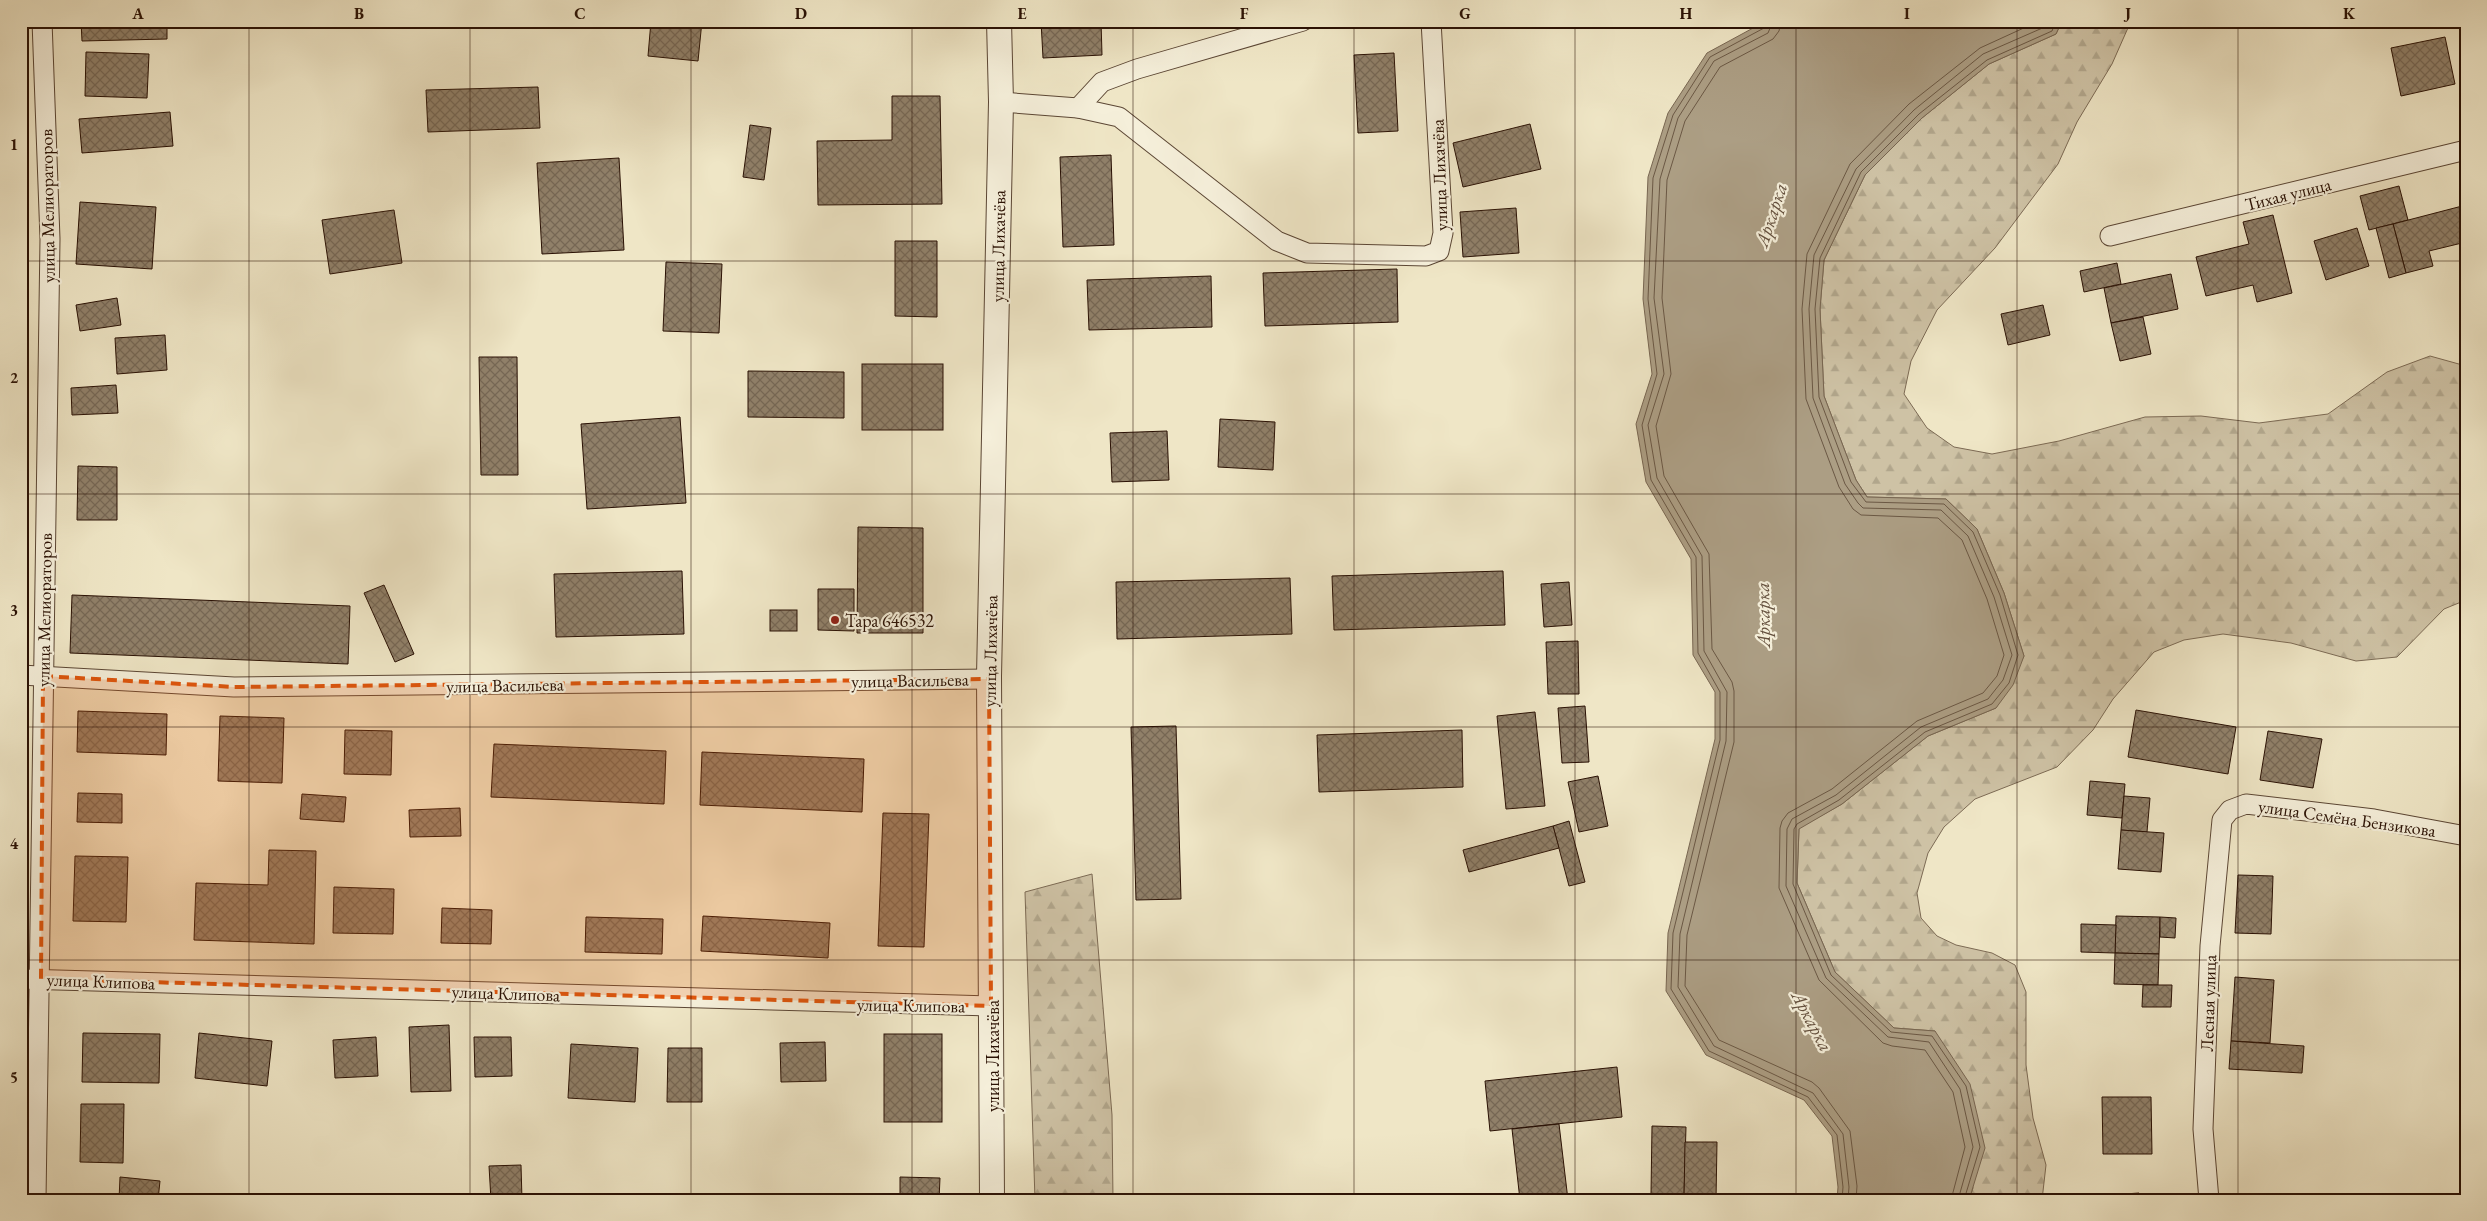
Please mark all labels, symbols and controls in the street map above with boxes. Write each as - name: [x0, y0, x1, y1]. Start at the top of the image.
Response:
- text: A: [131, 3, 144, 24]
- text: B: [354, 3, 364, 24]
- text: C: [574, 3, 586, 24]
- text: D: [795, 3, 807, 24]
- text: E: [1017, 3, 1027, 24]
- text: F: [1240, 3, 1249, 24]
- text: G: [1459, 3, 1471, 24]
- text: H: [1680, 3, 1693, 24]
- text: I: [1904, 3, 1910, 24]
- text: J: [2123, 3, 2131, 24]
- text: K: [2343, 3, 2356, 24]
- street label: улица Лихачёва: [1426, 118, 1452, 231]
- street label: улица Мелиораторов: [34, 128, 60, 283]
- text: 1: [10, 134, 18, 155]
- street label: Тихая улица: [2242, 172, 2334, 216]
- water label: Аркарка: [1748, 180, 1793, 252]
- street label: улица Лихачёва: [986, 189, 1010, 302]
- text: 2: [10, 367, 19, 388]
- street label: улица Мелиораторов: [31, 532, 57, 687]
- water label: Аркарка: [1750, 582, 1776, 650]
- street label: улица Лихачёва: [978, 594, 1002, 707]
- text: 3: [10, 600, 18, 621]
- place label: Тара 646532: [845, 609, 934, 632]
- marker: Тара 646532: [829, 614, 841, 626]
- street label: улица Васильева: [851, 667, 970, 693]
- street label: улица Васильева: [446, 672, 565, 698]
- street label: улица Семёна Бензикова: [2257, 794, 2438, 842]
- text: 4: [10, 833, 19, 854]
- street label: Лесная улица: [2195, 953, 2221, 1052]
- street label: улица Клипова: [46, 968, 156, 994]
- street label: улица Клипова: [451, 980, 561, 1006]
- water label: Аркарка: [1785, 984, 1838, 1056]
- street label: улица Клипова: [857, 993, 966, 1017]
- street label: улица Лихачёва: [981, 999, 1004, 1112]
- text: 5: [10, 1067, 18, 1088]

